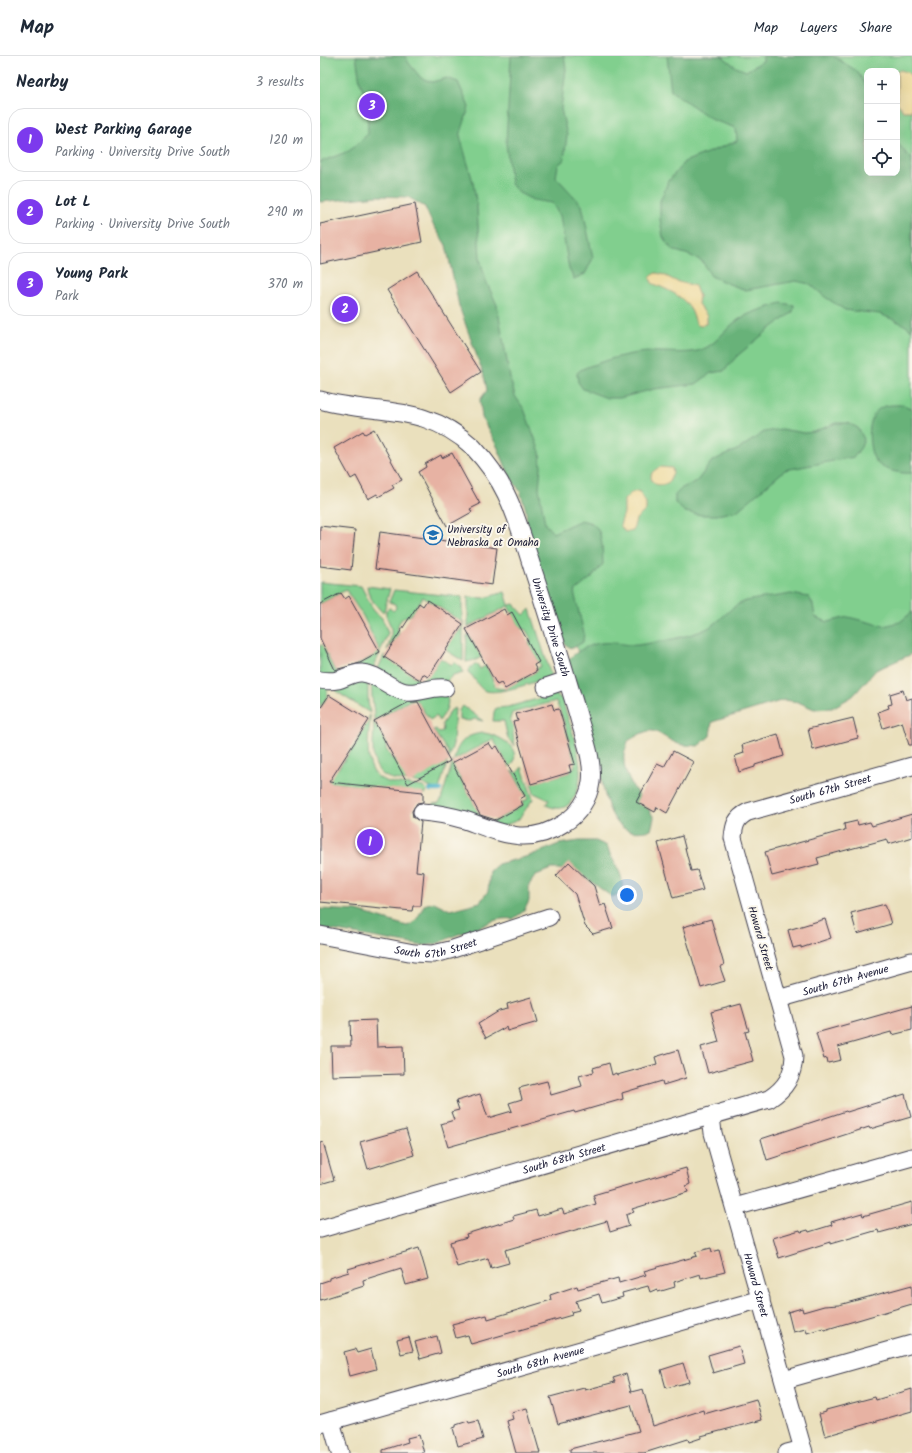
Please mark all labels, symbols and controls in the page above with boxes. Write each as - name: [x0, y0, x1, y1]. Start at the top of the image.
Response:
- text: Map: [20, 13, 54, 43]
- text: Map: [754, 17, 778, 39]
- text: Layers: [800, 17, 838, 39]
- text: Share: [860, 17, 892, 39]
- map controls: [864, 68, 900, 176]
- button: +: [864, 68, 900, 104]
- text: Nearby: [16, 69, 68, 96]
- text: 3 results: [256, 72, 304, 93]
- pin: 3: [359, 91, 385, 121]
- button: −: [864, 104, 900, 140]
- text: West Parking Garage: [55, 118, 192, 142]
- text: 1: [28, 130, 32, 151]
- text: 120 m: [269, 130, 303, 151]
- button: locate: [864, 140, 900, 176]
- text: Parking · University Drive South: [55, 142, 230, 163]
- text: Lot L: [55, 190, 91, 214]
- text: 2: [26, 202, 34, 223]
- text: 290 m: [267, 202, 303, 223]
- text: Parking · University Drive South: [55, 214, 230, 235]
- text: Young Park: [55, 262, 128, 286]
- text: 3: [26, 274, 34, 295]
- text: 370 m: [268, 274, 303, 295]
- text: Park: [55, 286, 79, 307]
- pin: 2: [332, 294, 358, 324]
- place label: University of Nebraska at Omaha: [447, 521, 539, 552]
- school or university icon: University of Nebraska at Omaha: [422, 524, 444, 546]
- street label: University Drive South: [526, 575, 574, 679]
- street label: South 67th Street: [787, 770, 874, 810]
- pin: 1: [357, 827, 383, 857]
- your location: [617, 885, 637, 905]
- street label: Howard Street: [742, 904, 778, 973]
- street label: South 67th Street: [393, 933, 480, 964]
- street label: South 67th Avenue: [800, 960, 891, 1002]
- street label: South 68th Street: [520, 1139, 609, 1180]
- street label: Howard Street: [737, 1251, 773, 1320]
- street label: South 68th Avenue: [495, 1342, 587, 1384]

